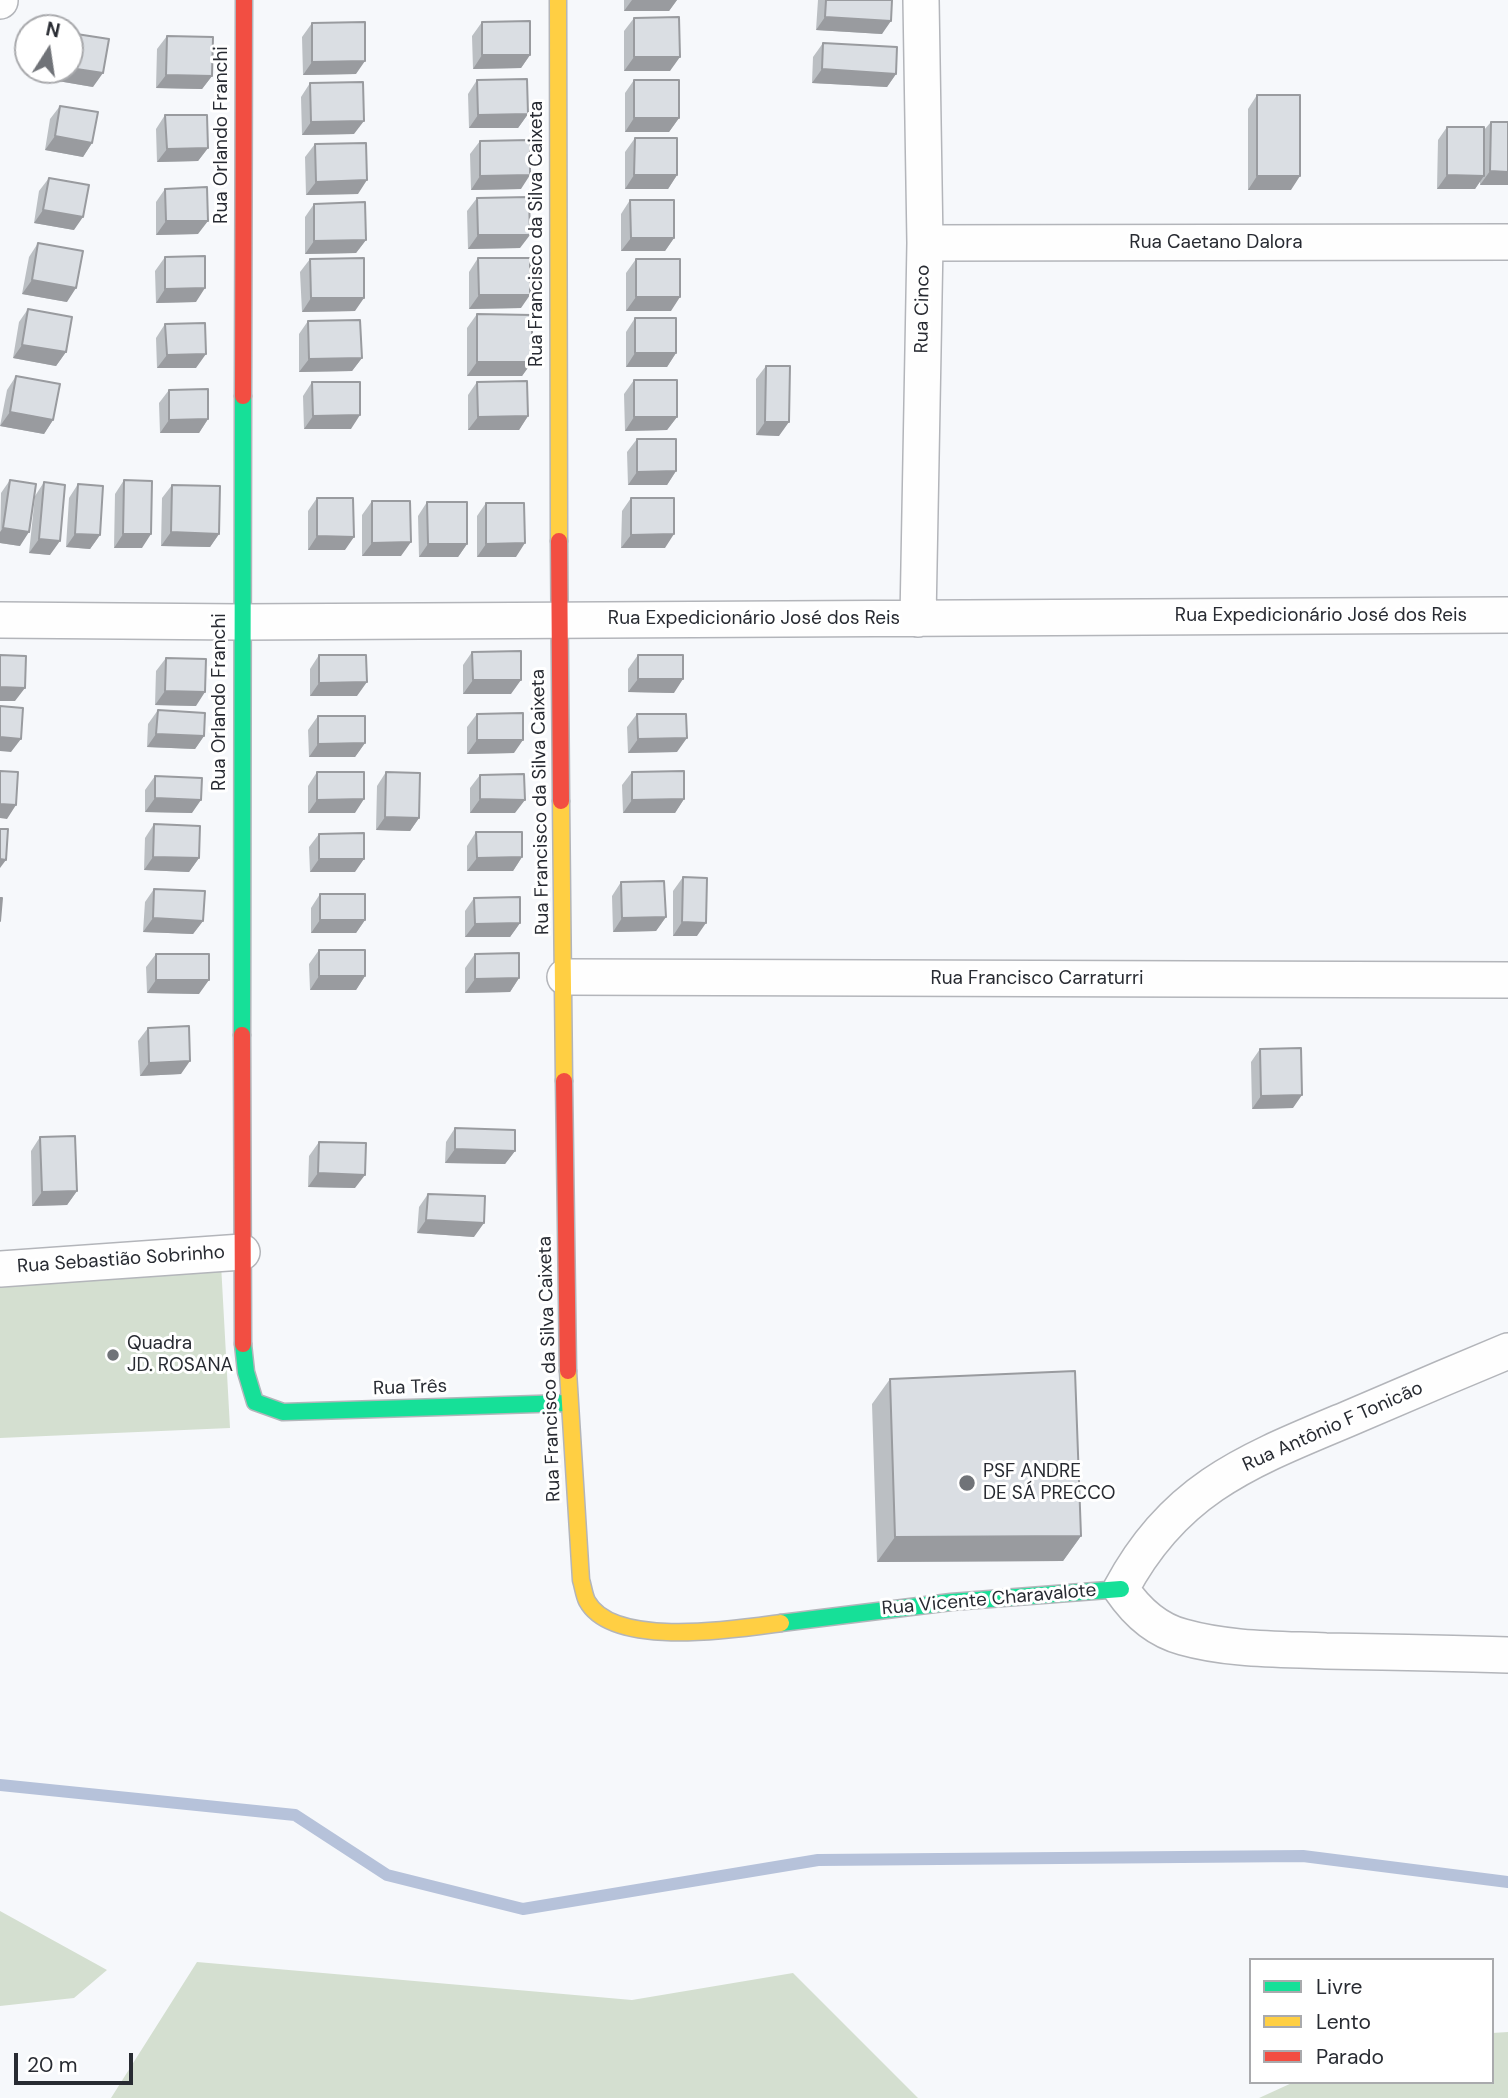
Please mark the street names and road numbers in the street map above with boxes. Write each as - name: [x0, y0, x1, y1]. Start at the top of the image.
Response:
- street label: Rua Orlando Franchi: [211, 46, 233, 224]
- street label: Rua Francisco da Silva Caixeta: [526, 101, 548, 367]
- street label: Rua Caetano Dalora: [1129, 232, 1303, 254]
- street label: Rua Cinco: [911, 264, 935, 354]
- street label: Rua Expedicionário José dos Reis: [1175, 605, 1467, 627]
- street label: Rua Expedicionário José dos Reis: [608, 608, 900, 630]
- street label: Rua Orlando Franchi: [209, 613, 231, 791]
- street label: Rua Francisco da Silva Caixeta: [527, 669, 555, 935]
- street label: Rua Francisco Carraturri: [930, 968, 1144, 990]
- street label: Rua Francisco da Silva Caixeta: [534, 1236, 566, 1502]
- street label: Rua Sebastião Sobrinho: [16, 1241, 226, 1279]
- street label: Rua Três: [373, 1375, 447, 1401]
- street label: Rua Antônio F Tonicão: [1239, 1377, 1427, 1477]
- street label: Rua Vicente Charavalote: [881, 1579, 1097, 1621]

